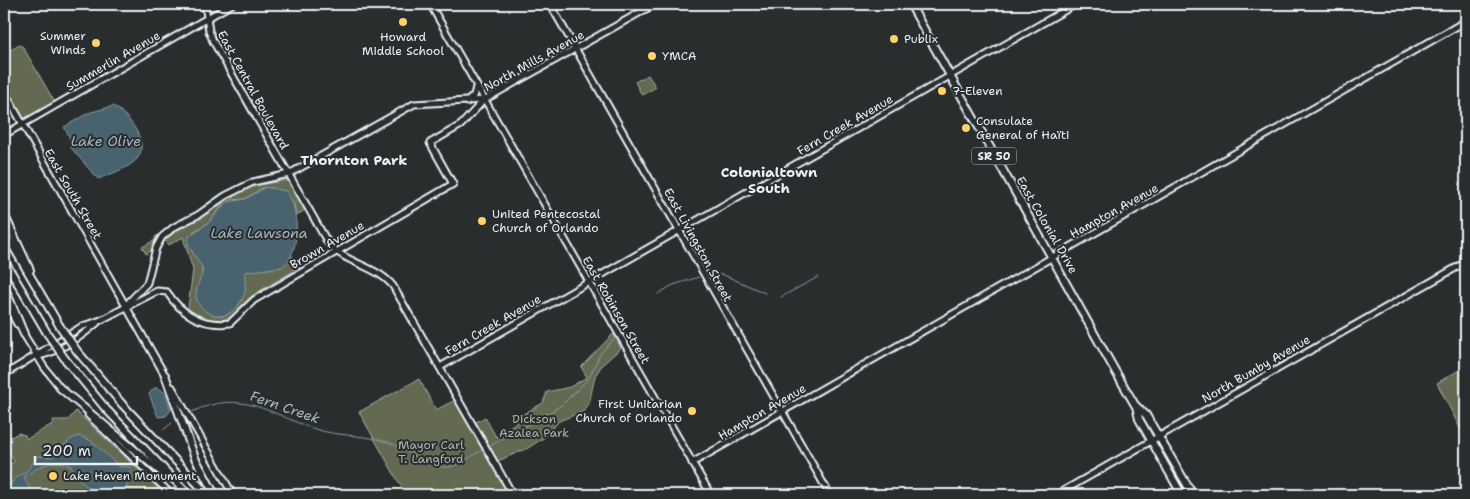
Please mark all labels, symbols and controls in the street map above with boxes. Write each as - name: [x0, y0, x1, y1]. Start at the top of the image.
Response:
- marker: Howard Middle School: [397, 16, 409, 28]
- street label: Summerlin Avenue: [63, 27, 163, 95]
- street label: North Mills Avenue: [481, 27, 587, 95]
- place label: Summer Winds: [40, 28, 86, 58]
- street label: East Central Boulevard: [214, 28, 293, 153]
- place label: Howard Middle School: [362, 29, 444, 59]
- place label: Publix: [904, 31, 938, 47]
- marker: Publix: [888, 33, 900, 45]
- marker: Summer Winds: [90, 37, 102, 49]
- place label: YMCA: [662, 48, 697, 64]
- marker: YMCA: [646, 50, 658, 62]
- place label: 7-Eleven: [952, 83, 1003, 99]
- marker: 7-Eleven: [936, 85, 948, 97]
- street label: Fern Creek Avenue: [794, 91, 896, 159]
- place label: Consulate General of Haïti: [976, 113, 1069, 143]
- marker: Consulate General of Haïti: [960, 122, 972, 134]
- water label: Lake Olive: [71, 132, 141, 150]
- street label: East South Street: [40, 146, 106, 242]
- road number: SR 50: [972, 148, 1016, 164]
- district label: Thornton Park: [301, 151, 407, 169]
- district label: Colonialtown South: [721, 163, 817, 197]
- street label: East Colonial Drive: [1013, 173, 1081, 277]
- street label: Hampton Avenue: [1067, 180, 1161, 242]
- street label: East Livingston Street: [660, 185, 736, 305]
- place label: United Pentecostal Church of Orlando: [492, 206, 601, 236]
- marker: United Pentecostal Church of Orlando: [476, 215, 488, 227]
- street label: Brown Avenue: [287, 217, 367, 273]
- water label: Lake Lawsona: [210, 224, 308, 242]
- street label: East Robinson Street: [579, 253, 653, 367]
- street label: Fern Creek Avenue: [442, 291, 544, 359]
- street label: North Bumby Avenue: [1199, 331, 1313, 407]
- street label: Hampton Avenue: [715, 380, 809, 444]
- water label: Fern Creek: [248, 387, 322, 427]
- place label: First Unitarian Church of Orlando: [576, 396, 682, 426]
- marker: First Unitarian Church of Orlando: [686, 405, 698, 417]
- park label: Dickson Azalea Park: [499, 411, 569, 441]
- scale bar: [35, 434, 138, 466]
- park label: Mayor Carl T. Langford: [398, 437, 464, 467]
- text: 200 m: [42, 441, 91, 461]
- place label: Lake Haven Monument: [63, 468, 197, 484]
- marker: Lake Haven Monument: [47, 470, 59, 482]

